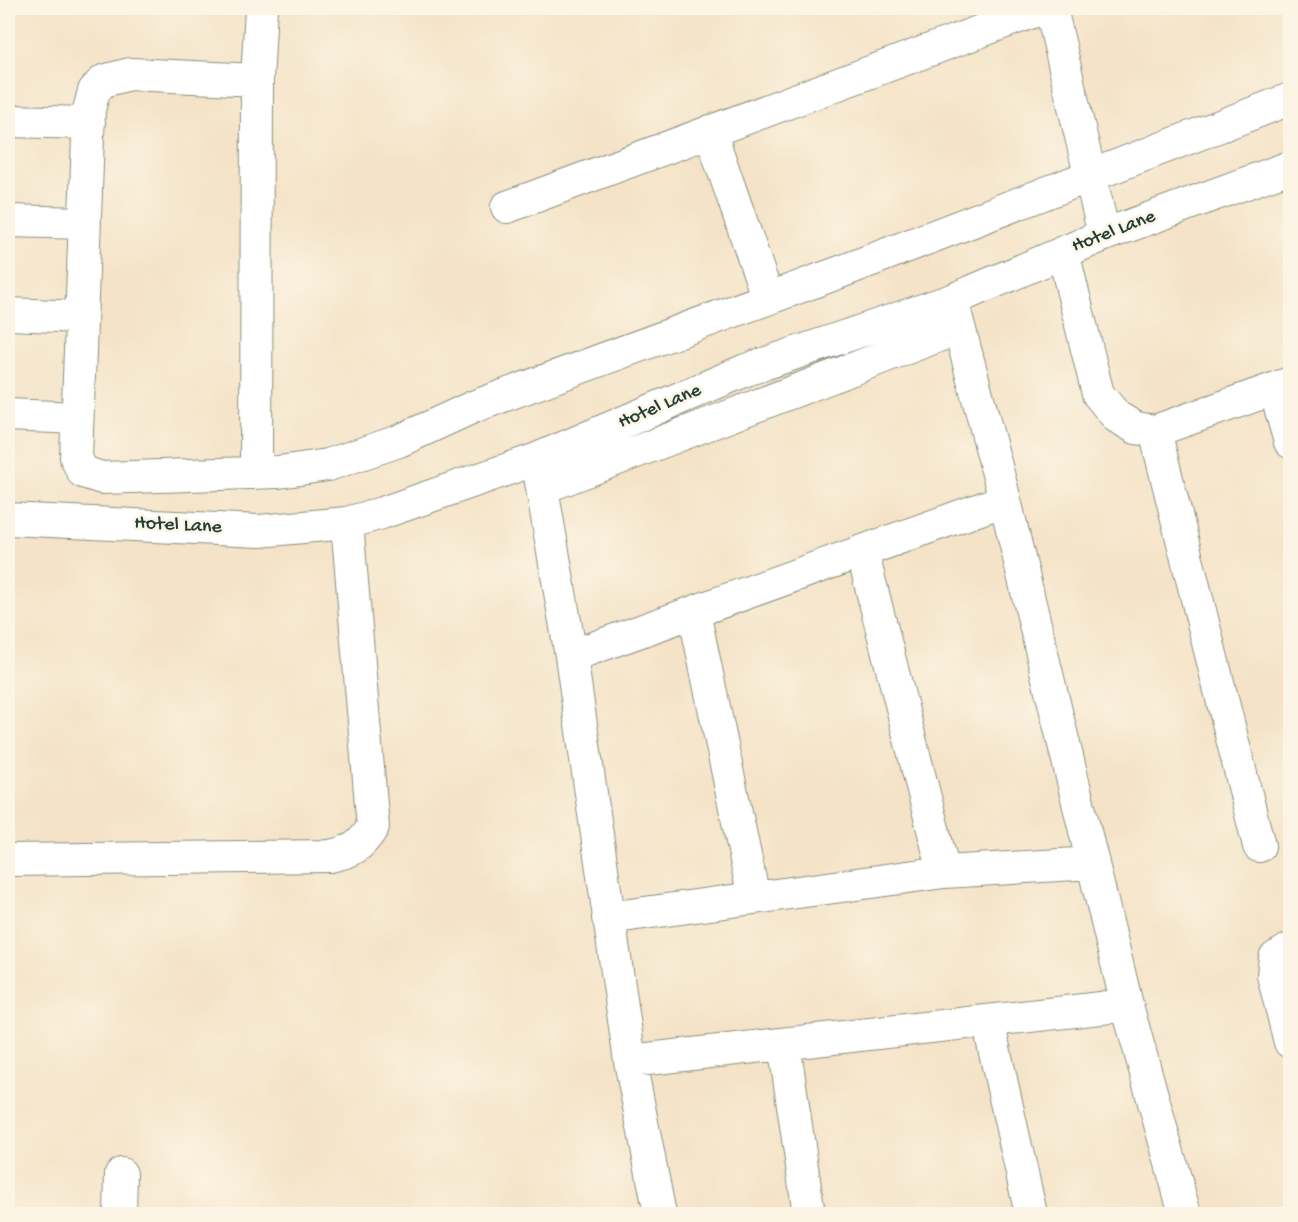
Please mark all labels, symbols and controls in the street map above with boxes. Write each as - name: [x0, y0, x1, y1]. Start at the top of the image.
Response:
- street label: Hotel Lane: [1069, 205, 1160, 258]
- street label: Hotel Lane: [615, 379, 705, 435]
- street label: Hotel Lane: [134, 512, 223, 540]

